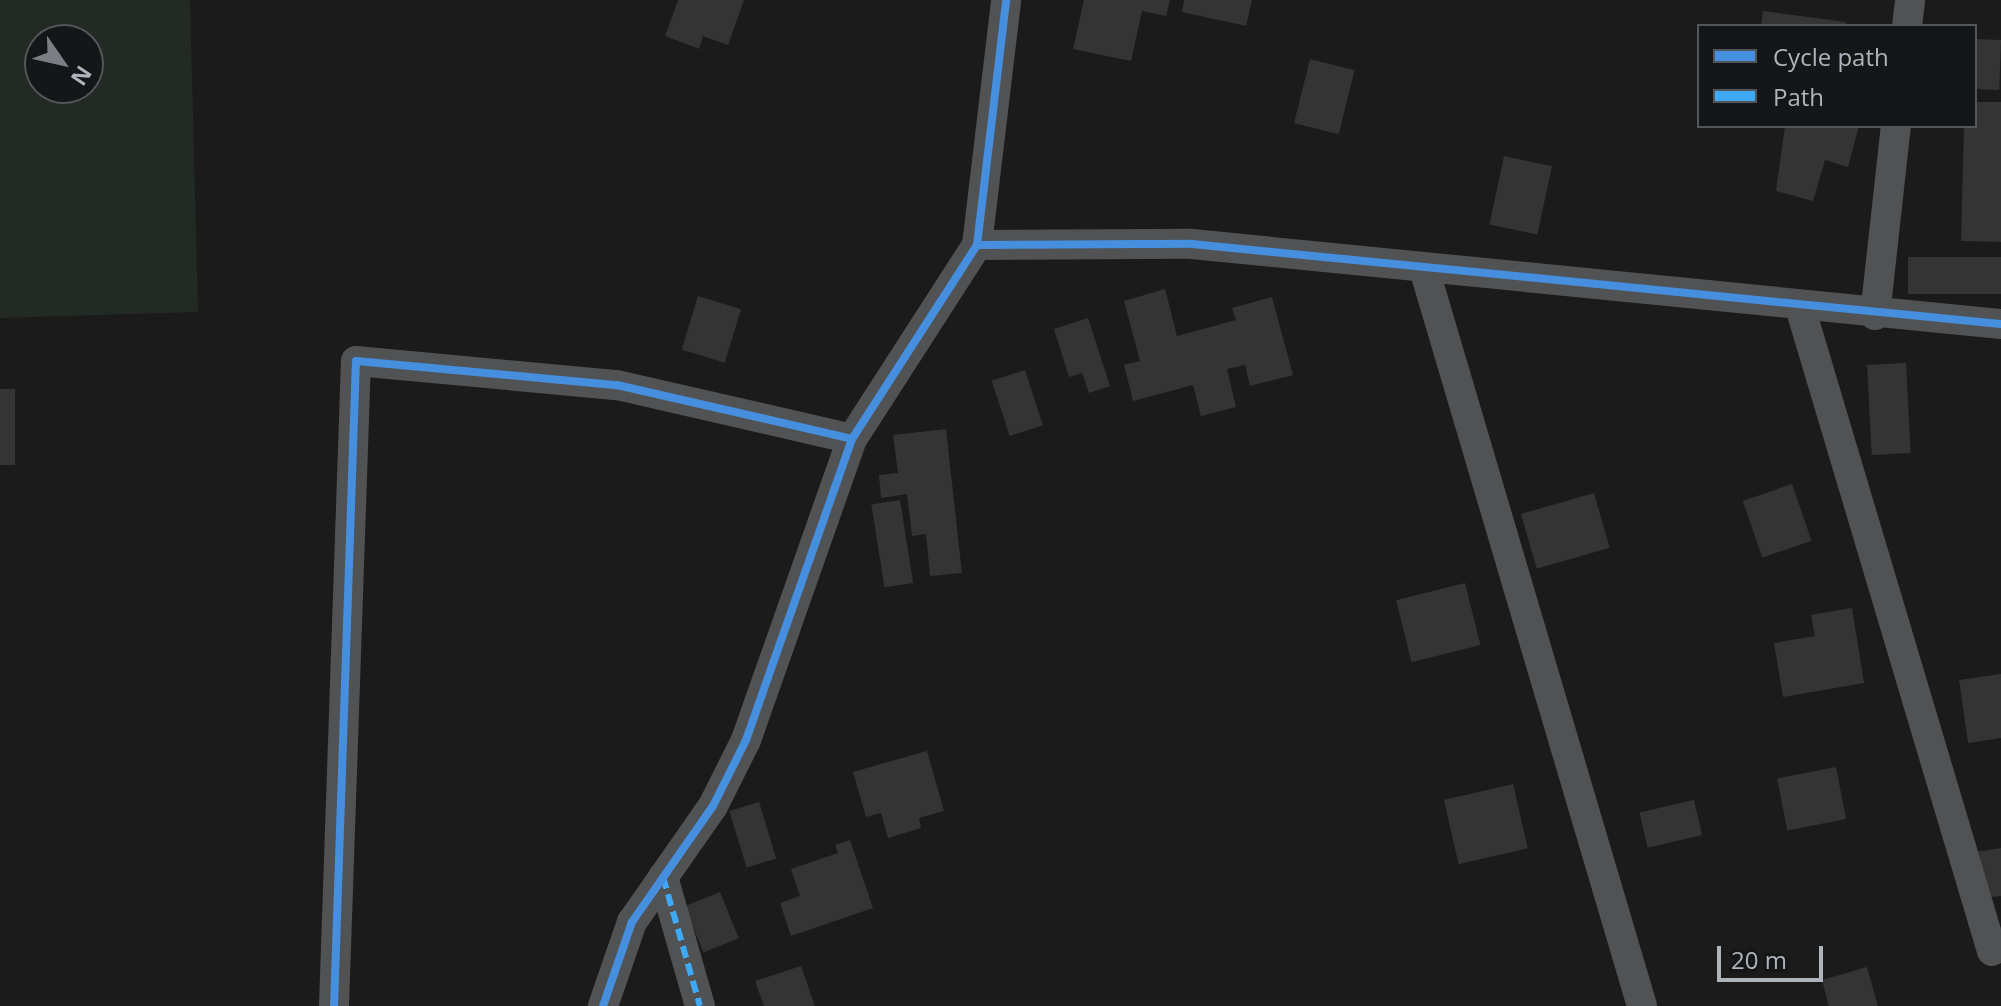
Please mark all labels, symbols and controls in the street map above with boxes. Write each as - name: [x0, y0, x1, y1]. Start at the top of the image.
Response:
- north arrow: [24, 24, 104, 104]
- legend: [1697, 24, 1977, 128]
- text: Cycle path: [1773, 40, 1889, 73]
- text: N: [65, 60, 100, 92]
- text: Path: [1773, 80, 1824, 113]
- scale bar: [1721, 930, 1827, 980]
- text: 20 m: [1731, 943, 1787, 976]

